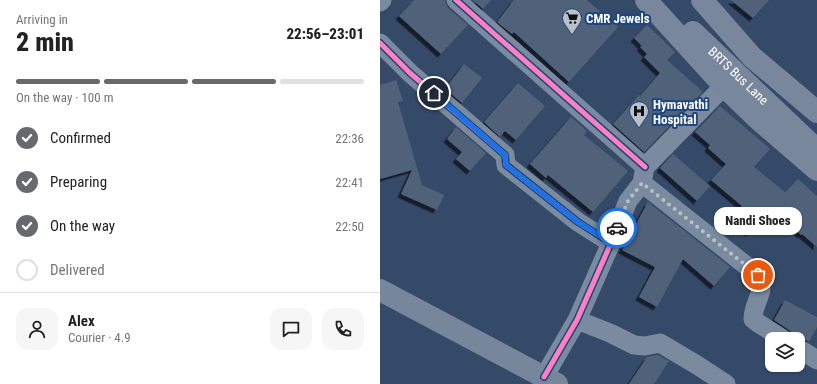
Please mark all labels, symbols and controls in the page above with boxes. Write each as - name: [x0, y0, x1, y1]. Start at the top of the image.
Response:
- supermarket icon: CMR Jewels: [561, 7, 583, 35]
- place label: CMR Jewels: [586, 11, 650, 26]
- text: Arriving in: [16, 12, 68, 27]
- text: 22:56–23:01: [286, 25, 364, 43]
- text: 2 min: [16, 27, 74, 57]
- street label: BRTS Bus Lane: [706, 43, 772, 107]
- pin: [417, 76, 451, 110]
- icon: home: [423, 82, 445, 104]
- text: On the way · 100 m: [16, 90, 113, 105]
- place label: Hymavathi Hospital: [653, 97, 708, 127]
- hospital icon: Hymavathi Hospital: [628, 100, 650, 128]
- icon: check: [16, 127, 38, 149]
- text: Confirmed: [50, 129, 111, 147]
- text: 22:36: [335, 131, 364, 146]
- icon: check: [16, 171, 38, 193]
- text: Preparing: [50, 173, 107, 191]
- text: 22:41: [335, 175, 364, 190]
- callout: Nandi Shoes: [714, 207, 802, 235]
- courier: [597, 208, 637, 248]
- text: Nandi Shoes: [725, 213, 791, 228]
- icon: check: [16, 215, 38, 237]
- text: On the way: [50, 217, 115, 235]
- icon: car: [606, 217, 628, 239]
- text: 22:50: [335, 219, 364, 234]
- pin: [741, 258, 775, 292]
- text: Delivered: [50, 261, 105, 279]
- icon: bag: [747, 264, 769, 286]
- button: person: [16, 308, 58, 350]
- button: chat: [270, 308, 312, 350]
- button: phone: [322, 308, 364, 350]
- text: Alex: [68, 312, 95, 330]
- text: Courier · 4.9: [68, 330, 131, 345]
- map controls: [765, 332, 805, 372]
- button: layers: [765, 332, 805, 372]

